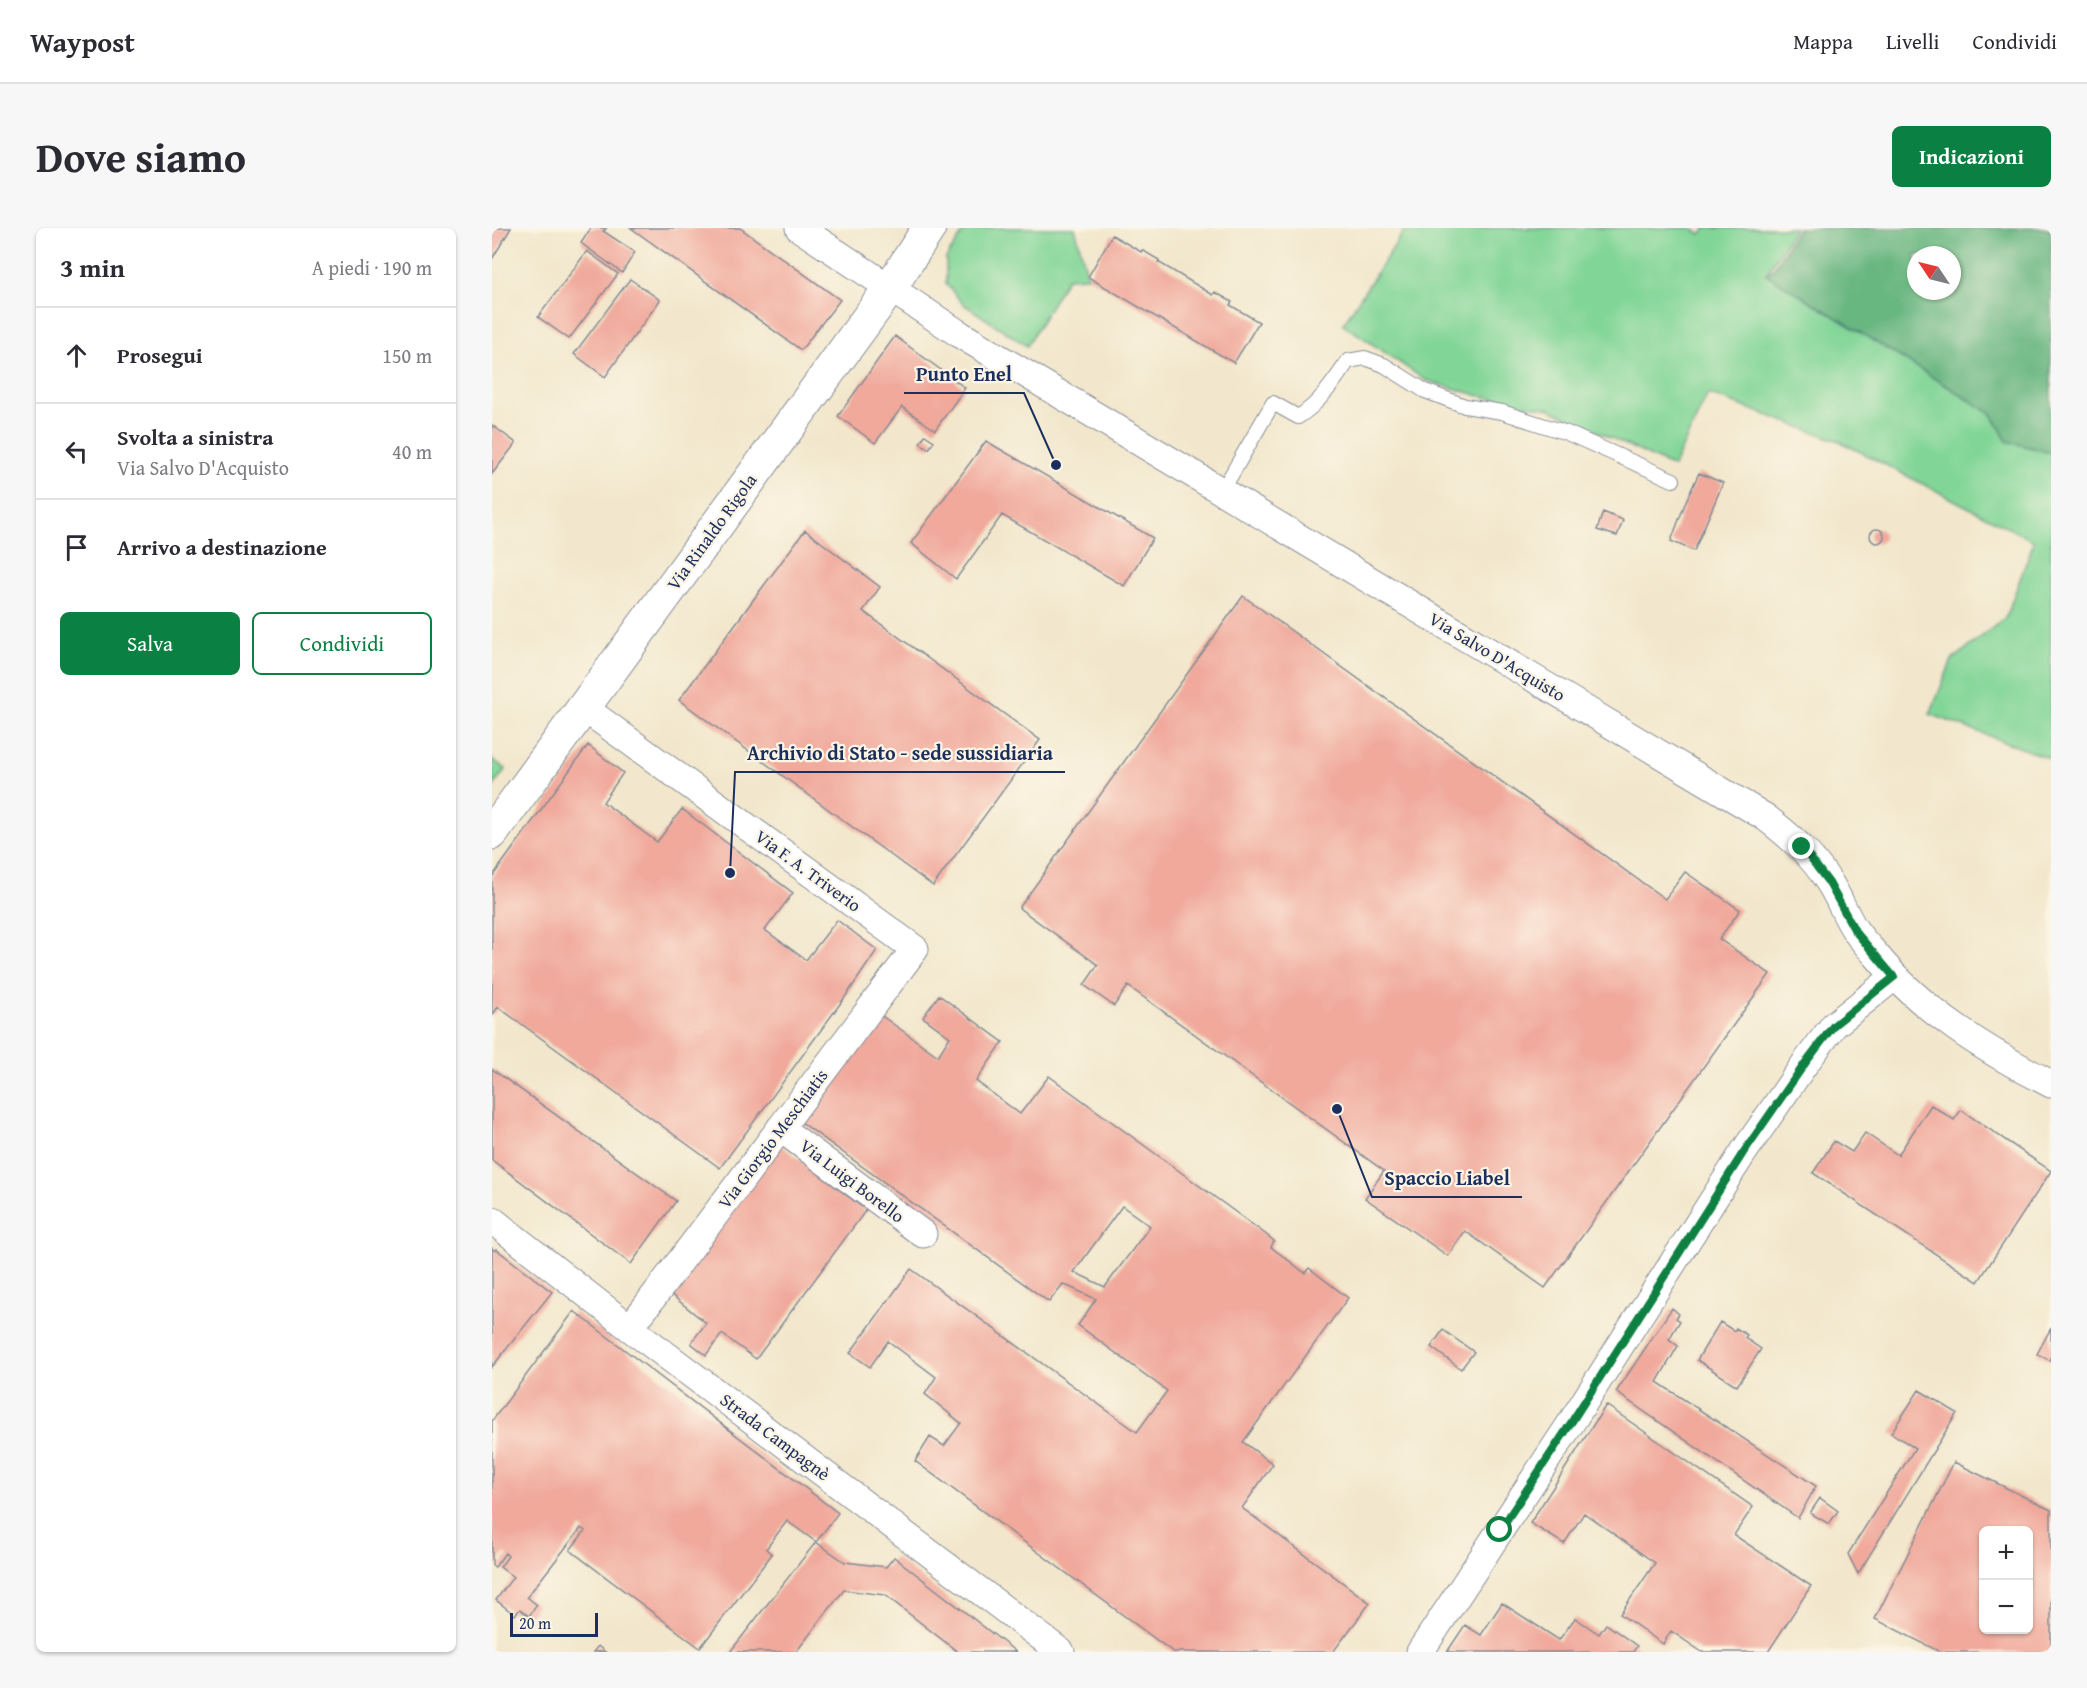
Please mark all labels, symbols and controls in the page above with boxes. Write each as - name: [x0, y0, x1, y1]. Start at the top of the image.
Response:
- text: Waypost: [30, 21, 135, 62]
- text: Mappa: [1793, 26, 1853, 57]
- text: Livelli: [1886, 26, 1940, 57]
- text: Condividi: [1973, 26, 2057, 57]
- text: Dove siamo: [36, 126, 246, 187]
- button: Indicazioni: [1892, 126, 2051, 187]
- north arrow: [1907, 246, 1961, 300]
- text: 3 min: [60, 248, 125, 287]
- text: A piedi · 190 m: [312, 253, 432, 282]
- icon: ahead: [60, 339, 93, 372]
- text: Prosegui: [117, 339, 203, 371]
- text: 150 m: [382, 341, 432, 370]
- callout: Punto Enel: [904, 355, 1024, 393]
- text: Punto Enel: [916, 359, 1012, 388]
- text: Svolta a sinistra: [117, 421, 274, 453]
- icon: left: [60, 435, 93, 468]
- text: 40 m: [392, 437, 432, 466]
- text: Via Salvo D'Acquisto: [117, 453, 289, 482]
- street label: Via Rinaldo Rigola: [660, 467, 763, 596]
- icon: arrive: [60, 531, 93, 564]
- text: Arrivo a destinazione: [117, 531, 327, 563]
- street label: Via Salvo D'Acquisto: [1424, 605, 1571, 708]
- button: Salva: [60, 612, 240, 675]
- button: Condividi: [252, 612, 432, 675]
- callout: Archivio di Stato - sede sussidiaria: [735, 734, 1065, 772]
- text: Archivio di Stato - sede sussidiaria: [747, 738, 1054, 767]
- street label: Via F. A. Triverio: [750, 823, 867, 918]
- route end: [1788, 833, 1814, 859]
- street label: Via Giorgio Meschiatis: [711, 1063, 834, 1214]
- street label: Via Luigi Borello: [794, 1132, 910, 1229]
- callout: Spaccio Liabel: [1372, 1159, 1522, 1197]
- text: Spaccio Liabel: [1384, 1163, 1510, 1192]
- street label: Strada Campagnè: [715, 1386, 836, 1487]
- route start: [1486, 1516, 1512, 1542]
- map controls: [1979, 1526, 2033, 1634]
- button: +: [1979, 1526, 2033, 1580]
- button: −: [1979, 1580, 2033, 1634]
- scale bar: [510, 1610, 598, 1638]
- text: 20 m: [519, 1611, 551, 1635]

